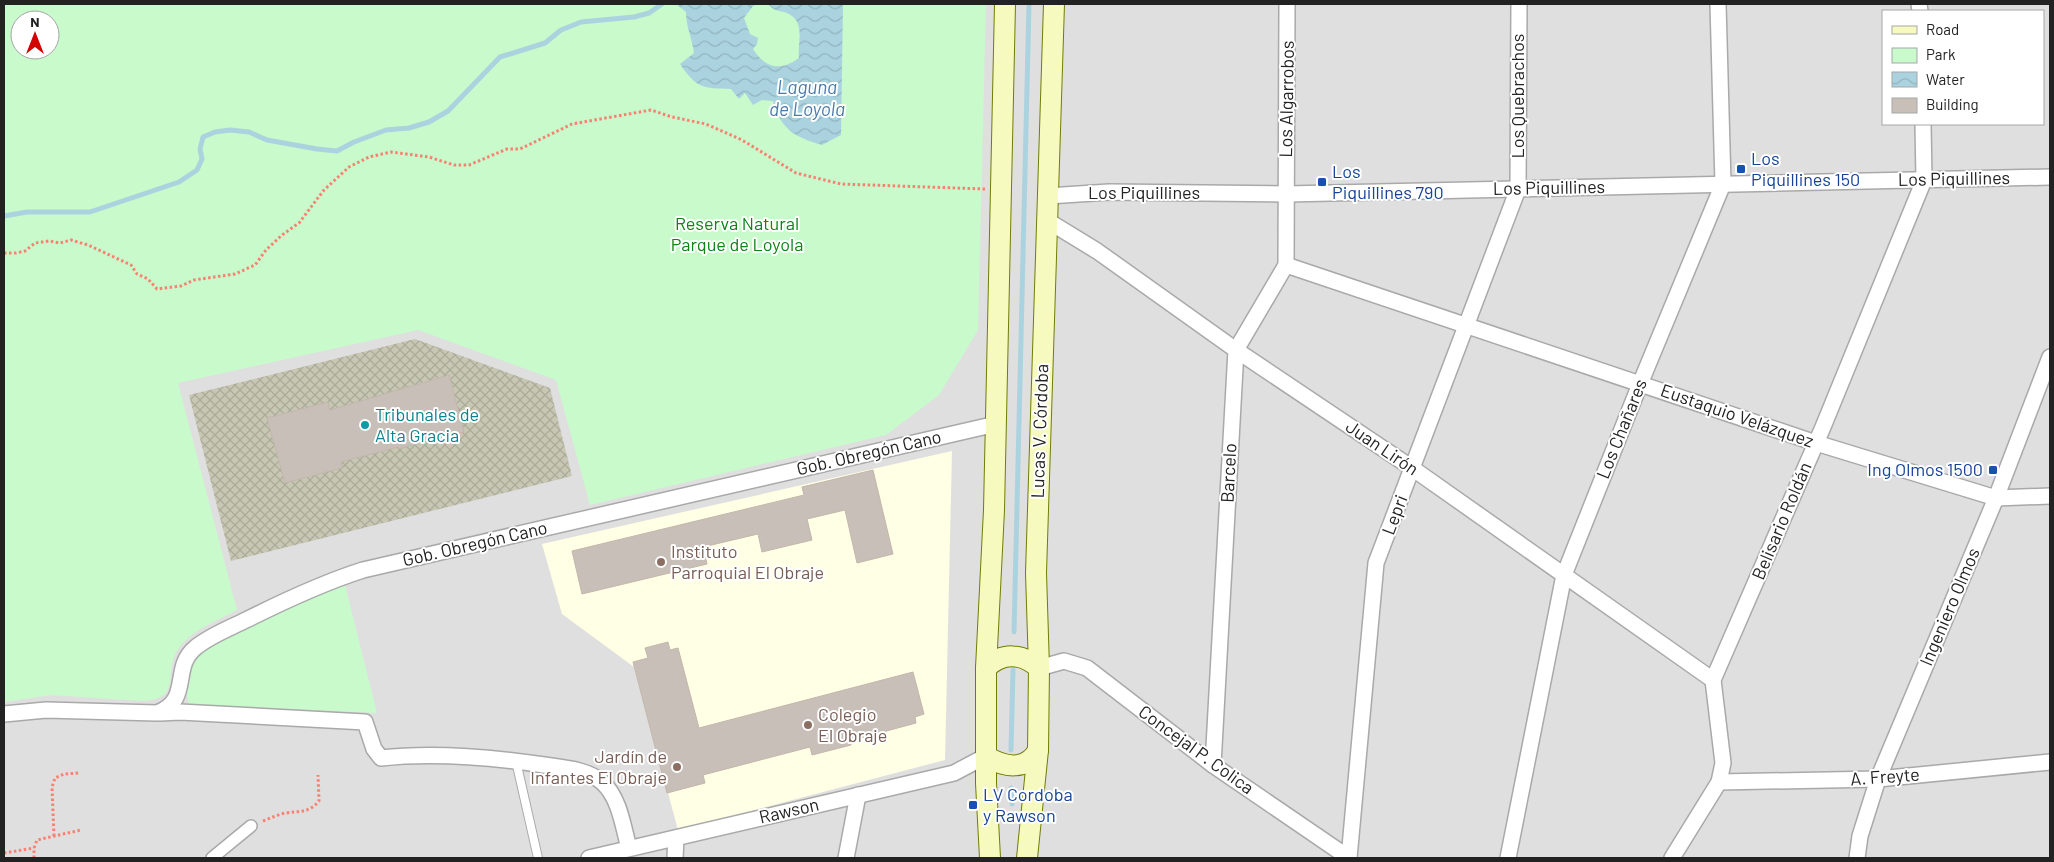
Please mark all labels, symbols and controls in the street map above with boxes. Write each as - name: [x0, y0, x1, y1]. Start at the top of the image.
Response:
- north arrow: [10, 10, 60, 60]
- legend: [1882, 10, 2044, 125]
- text: N: [30, 13, 40, 30]
- text: Road: [1926, 20, 1959, 38]
- street label: Los Quebrachos: [1506, 34, 1528, 158]
- street label: Los Algarrobos: [1274, 40, 1298, 158]
- text: Park: [1926, 45, 1956, 63]
- text: Water: [1926, 70, 1965, 88]
- water label: Laguna de Loyola: [769, 75, 845, 120]
- text: Building: [1926, 95, 1979, 113]
- place label: Los Piquillines 150: [1751, 147, 1860, 190]
- place label: Los Piquillines 790: [1332, 160, 1444, 203]
- marker: Los Piquillines 150: [1735, 163, 1747, 175]
- street label: Los Piquillines: [1898, 166, 2010, 190]
- street label: Los Piquillines: [1493, 175, 1605, 199]
- marker: Los Piquillines 790: [1316, 176, 1328, 188]
- street label: Los Piquillines: [1088, 181, 1200, 203]
- park label: Reserva Natural Parque de Loyola: [671, 212, 803, 255]
- street label: Lucas V. Córdoba: [1026, 363, 1052, 499]
- street label: Los Chañares: [1591, 376, 1651, 482]
- street label: Eustaquio Velázquez: [1658, 379, 1817, 452]
- place label: Tribunales de Alta Gracia: [375, 403, 479, 446]
- street label: Juan Lirón: [1342, 415, 1423, 480]
- marker: Tribunales de Alta Gracia: [359, 419, 371, 431]
- street label: Gob. Obregón Cano: [794, 425, 943, 479]
- street label: Barcelo: [1215, 443, 1241, 503]
- street label: Belisario Roldán: [1746, 458, 1816, 583]
- place label: Ing Olmos 1500: [1867, 458, 1983, 480]
- marker: Ing Olmos 1500: [1987, 464, 1999, 476]
- street label: Lepri: [1376, 492, 1412, 538]
- street label: Gob. Obregón Cano: [400, 516, 549, 570]
- place label: Instituto Parroquial El Obraje: [671, 540, 824, 583]
- street label: Ingeniero Olmos: [1914, 544, 1984, 669]
- marker: Instituto Parroquial El Obraje: [655, 556, 667, 568]
- street label: Concejal P. Colica: [1135, 700, 1259, 798]
- place label: Colegio El Obraje: [818, 703, 887, 746]
- marker: Colegio El Obraje: [802, 719, 814, 731]
- place label: Jardín de Infantes El Obraje: [530, 745, 667, 788]
- marker: Jardín de Infantes El Obraje: [671, 761, 683, 773]
- street label: A. Freyte: [1849, 763, 1920, 789]
- place label: LV Cordoba y Rawson: [983, 783, 1073, 826]
- street label: Rawson: [757, 792, 821, 828]
- marker: LV Cordoba y Rawson: [967, 799, 979, 811]

